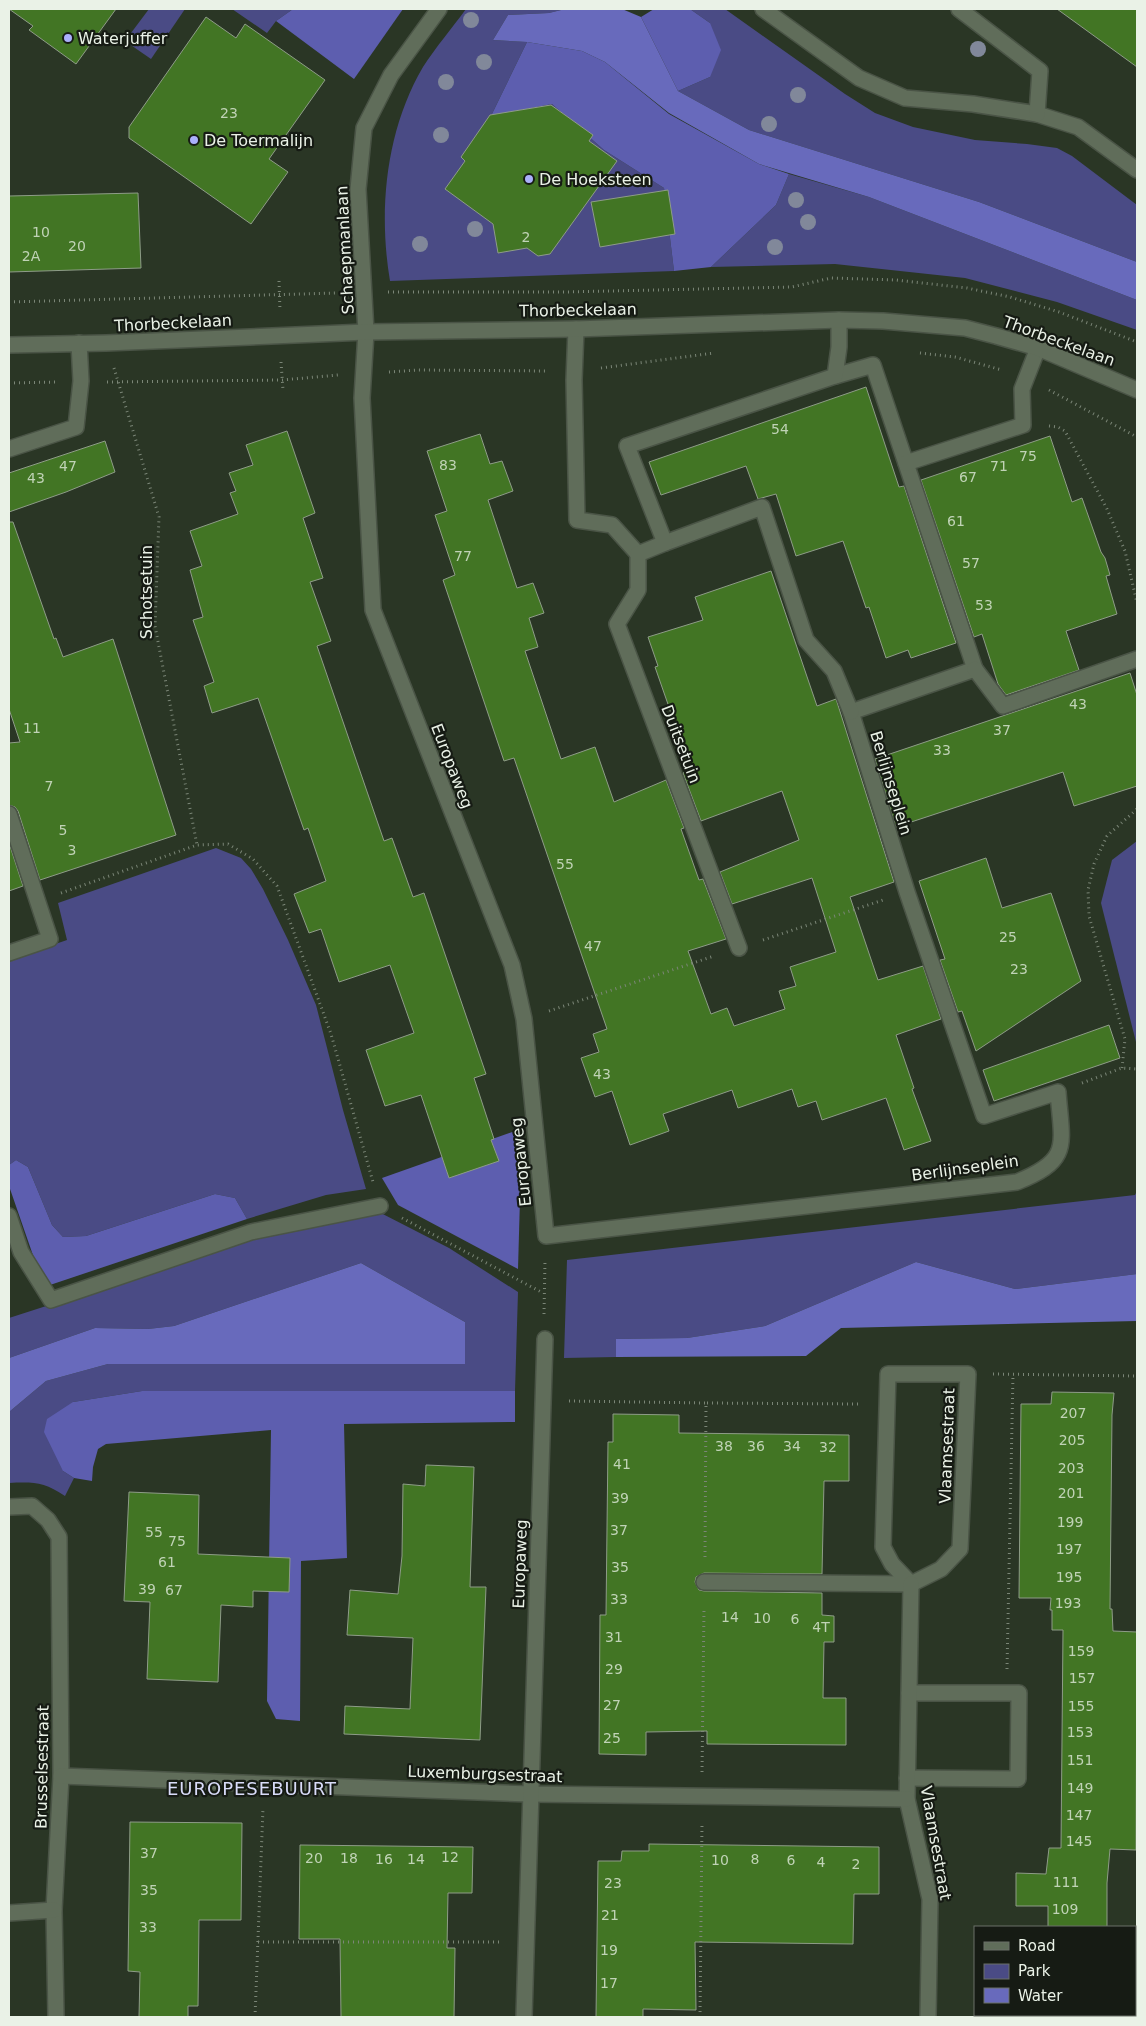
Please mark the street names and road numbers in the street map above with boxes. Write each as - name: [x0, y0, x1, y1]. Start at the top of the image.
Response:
- street label: Schaepmanlaan: [332, 185, 358, 315]
- street label: Thorbeckelaan: [518, 299, 637, 321]
- street label: Thorbeckelaan: [113, 310, 232, 336]
- street label: Thorbeckelaan: [999, 312, 1118, 370]
- street label: Schotsetuin: [137, 545, 156, 639]
- street label: Duitsetuin: [657, 702, 705, 786]
- street label: Europaweg: [427, 721, 477, 811]
- street label: Berlijnseplein: [866, 729, 916, 837]
- street label: Europaweg: [507, 1117, 535, 1207]
- street label: Berlijnseplein: [910, 1151, 1020, 1185]
- street label: Vlaamsestraat: [935, 1388, 959, 1504]
- street label: Europaweg: [509, 1519, 531, 1609]
- street label: Brusselsestraat: [31, 1705, 53, 1829]
- street label: Luxemburgsestraat: [407, 1762, 563, 1786]
- street label: Vlaamsestraat: [917, 1784, 955, 1902]

